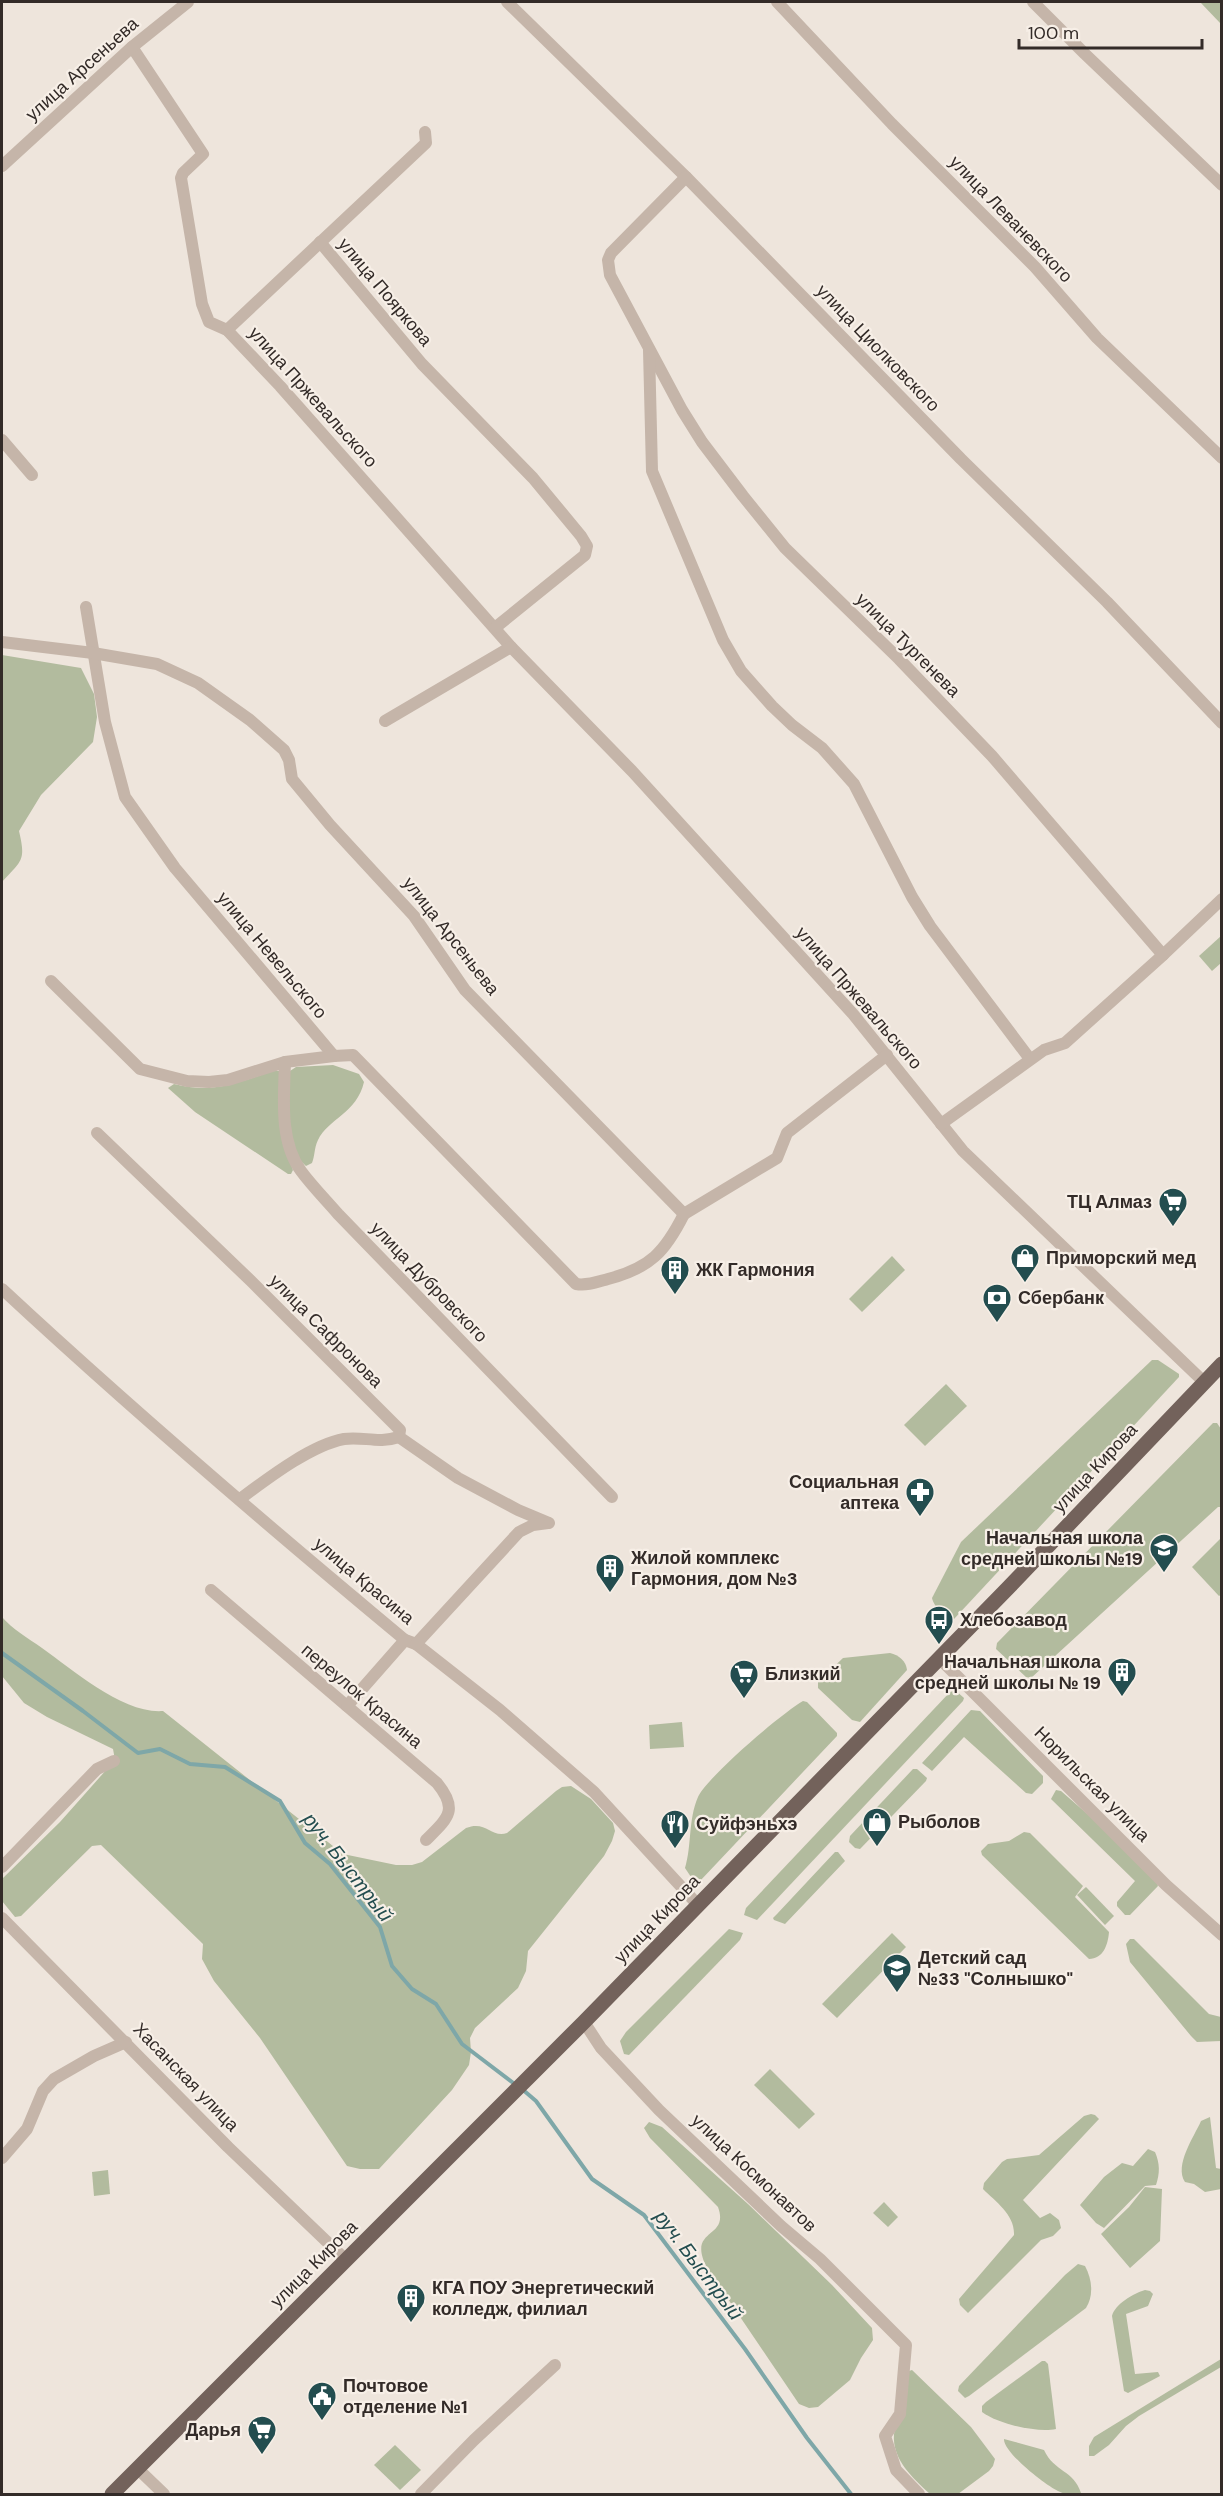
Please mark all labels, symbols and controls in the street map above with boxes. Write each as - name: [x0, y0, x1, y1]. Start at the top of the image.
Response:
- street label: улица Арсеньева: [20, 11, 144, 126]
- scale bar: [1019, 12, 1202, 50]
- text: 100 m: [1028, 21, 1079, 45]
- street label: улица Леваневского: [944, 150, 1078, 288]
- street label: улица Пояркова: [333, 233, 438, 352]
- street label: улица Циолковского: [811, 279, 945, 417]
- street label: улица Пржевальского: [243, 321, 383, 473]
- street label: улица Тургенева: [851, 588, 966, 703]
- street label: улица Арсеньева: [397, 872, 505, 1001]
- street label: улица Невельского: [212, 886, 332, 1024]
- street label: улица Пржевальского: [790, 922, 928, 1074]
- supermarket icon: ТЦ Алмаз: [1157, 1186, 1189, 1228]
- place label: ТЦ Алмаз: [1067, 1190, 1152, 1214]
- street label: улица Дубровского: [365, 1216, 493, 1348]
- shop icon: Приморский мед: [1009, 1242, 1041, 1284]
- place label: Приморский мед: [1046, 1246, 1197, 1270]
- building icon: ЖК Гармония: [659, 1254, 691, 1296]
- place label: ЖК Гармония: [695, 1258, 815, 1282]
- street label: улица Сафронова: [264, 1269, 389, 1394]
- bank icon: Сбербанк: [981, 1282, 1013, 1324]
- place label: Сбербанк: [1018, 1286, 1105, 1310]
- street label: улица Кирова: [1047, 1417, 1143, 1518]
- place label: Социальная аптека: [789, 1470, 900, 1515]
- pharmacy icon: Социальная аптека: [904, 1476, 936, 1518]
- place label: Начальная школа средней школы №19: [961, 1526, 1144, 1571]
- street label: улица Красина: [309, 1532, 420, 1631]
- school or university icon: Начальная школа средней школы №19: [1148, 1532, 1180, 1574]
- place label: Жилой комплекс Гармония, дом №3: [630, 1546, 798, 1591]
- building icon: Жилой комплекс Гармония, дом №3: [594, 1552, 626, 1594]
- bus stop icon: Хлебoзавод: [923, 1604, 955, 1646]
- place label: Хлебoзавод: [960, 1608, 1067, 1632]
- street label: переулок Красина: [296, 1638, 428, 1754]
- place label: Начальная школа средней школы № 19: [915, 1650, 1102, 1695]
- building icon: Начальная школа средней школы № 19: [1106, 1656, 1138, 1698]
- supermarket icon: Близкий: [728, 1658, 760, 1700]
- place label: Близкий: [765, 1662, 841, 1686]
- street label: Норильская улица: [1029, 1721, 1156, 1848]
- water label: руч. Быстрый: [297, 1806, 399, 1927]
- shop icon: Рыболов: [861, 1806, 893, 1848]
- restaurant icon: Суйфэньхэ: [659, 1808, 691, 1850]
- place label: Рыболов: [898, 1810, 980, 1834]
- place label: Суйфэньхэ: [696, 1812, 797, 1836]
- street label: улица Кирова: [609, 1869, 706, 1968]
- place label: Детский сад №33 "Солнышко": [918, 1946, 1073, 1991]
- school or university icon: Детский сад №33 "Солнышко": [881, 1952, 913, 1994]
- street label: Хасанская улица: [128, 2017, 245, 2137]
- street label: улица Космонавтов: [686, 2109, 822, 2237]
- water label: руч. Быстрый: [648, 2204, 749, 2325]
- street label: улица Кирова: [265, 2214, 364, 2313]
- place label: КГА ПОУ Энергетический колледж, филиал: [432, 2276, 654, 2321]
- building icon: КГА ПОУ Энергетический колледж, филиал: [395, 2282, 427, 2324]
- place label: Почтовое отделение №1: [343, 2374, 468, 2419]
- public building icon: Почтовое отделение №1: [306, 2380, 338, 2422]
- supermarket icon: Дарья: [246, 2414, 278, 2456]
- place label: Дарья: [186, 2418, 241, 2442]

